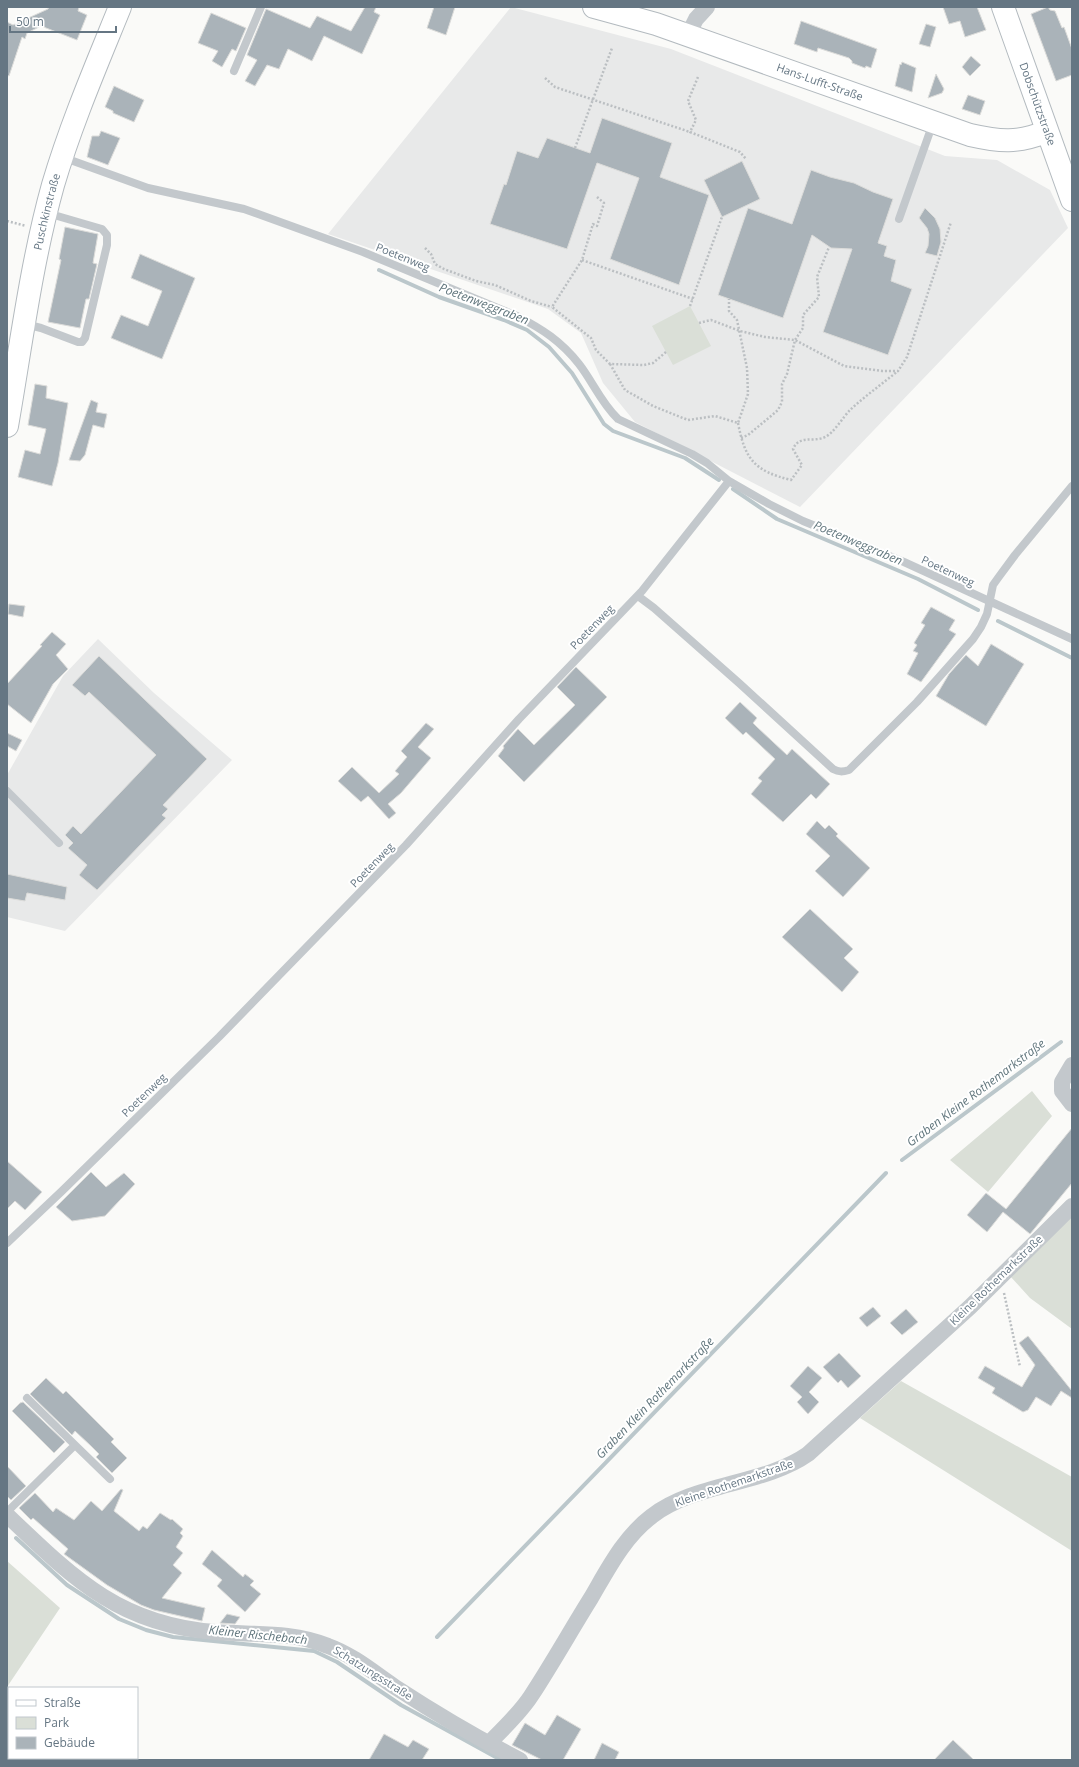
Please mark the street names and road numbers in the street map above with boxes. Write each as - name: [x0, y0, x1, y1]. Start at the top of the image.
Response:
- street label: Hans-Lufft-Straße: [775, 59, 865, 104]
- street label: Dobschützstraße: [1016, 60, 1060, 147]
- street label: Puschkinstraße: [30, 171, 63, 251]
- street label: Poetenweg: [374, 239, 432, 274]
- street label: Poetenweg: [919, 552, 977, 589]
- street label: Poetenweg: [566, 601, 617, 652]
- street label: Poetenweg: [346, 839, 397, 890]
- street label: Poetenweg: [118, 1069, 169, 1120]
- street label: Kleine Rothemarkstraße: [946, 1231, 1045, 1328]
- street label: Kleine Rothemarkstraße: [673, 1455, 795, 1510]
- street label: Schatzungsstraße: [331, 1642, 416, 1703]

